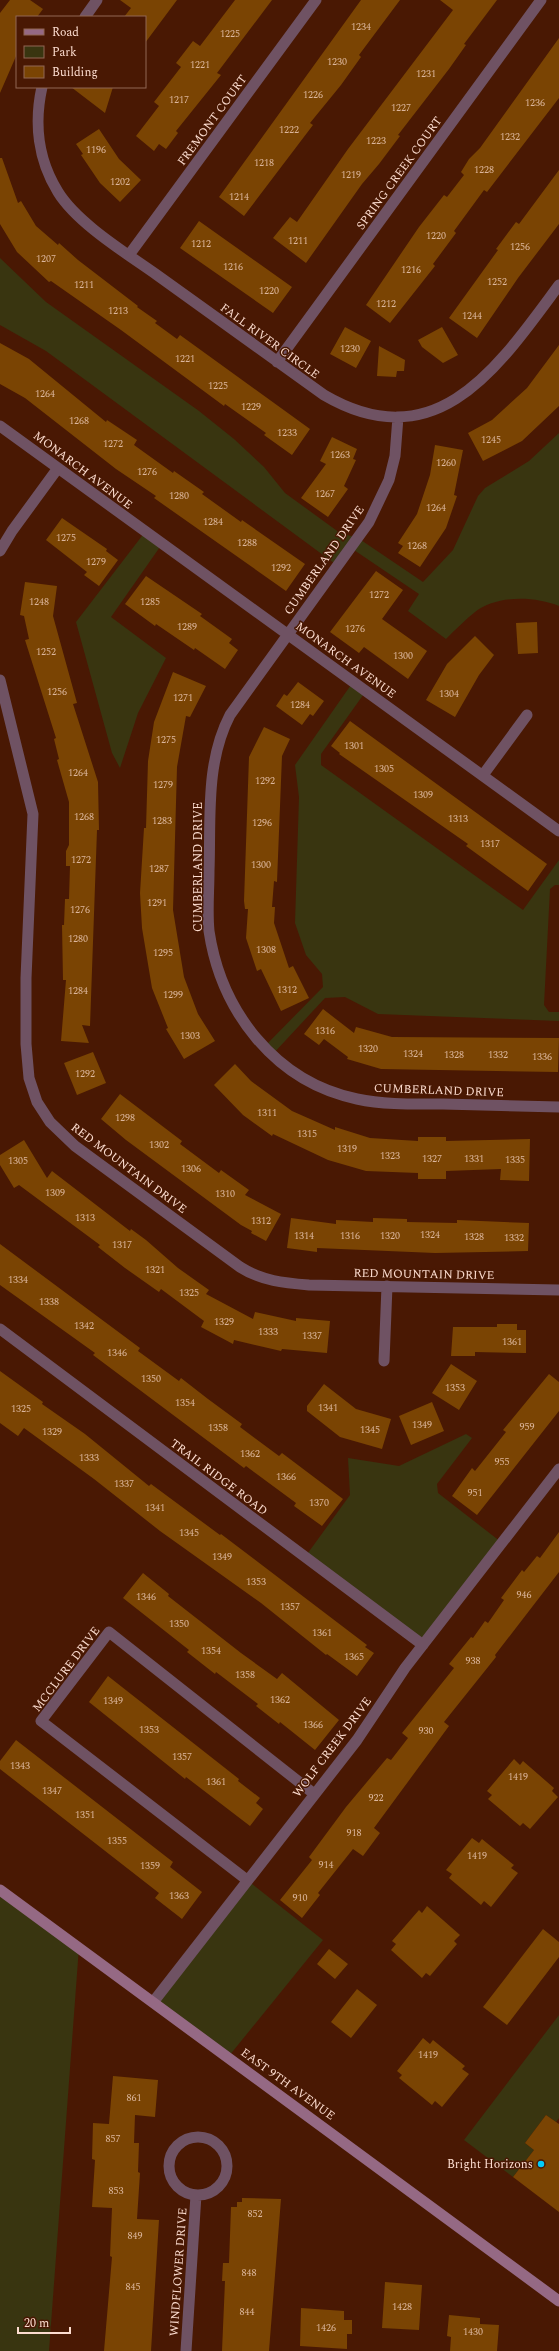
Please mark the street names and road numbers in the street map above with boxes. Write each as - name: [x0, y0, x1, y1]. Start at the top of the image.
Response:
- street label: FREMONT COURT: [173, 71, 252, 170]
- street label: SPRING CREEK COURT: [352, 113, 447, 234]
- street label: FALL RIVER CIRCLE: [216, 299, 323, 384]
- street label: MONARCH AVENUE: [29, 427, 136, 514]
- street label: CUMBERLAND DRIVE: [279, 502, 369, 619]
- street label: MONARCH AVENUE: [291, 617, 400, 703]
- street label: CUMBERLAND DRIVE: [189, 802, 208, 932]
- street label: CUMBERLAND DRIVE: [374, 1079, 504, 1102]
- street label: RED MOUNTAIN DRIVE: [67, 1118, 191, 1218]
- street label: RED MOUNTAIN DRIVE: [353, 1264, 495, 1285]
- street label: TRAIL RIDGE ROAD: [166, 1434, 272, 1520]
- street label: MCCLURE DRIVE: [28, 1622, 105, 1716]
- street label: WOLF CREEK DRIVE: [288, 1693, 377, 1802]
- street label: EAST 9TH AVENUE: [237, 2044, 339, 2125]
- street label: WINDFLOWER DRIVE: [165, 2207, 192, 2337]

